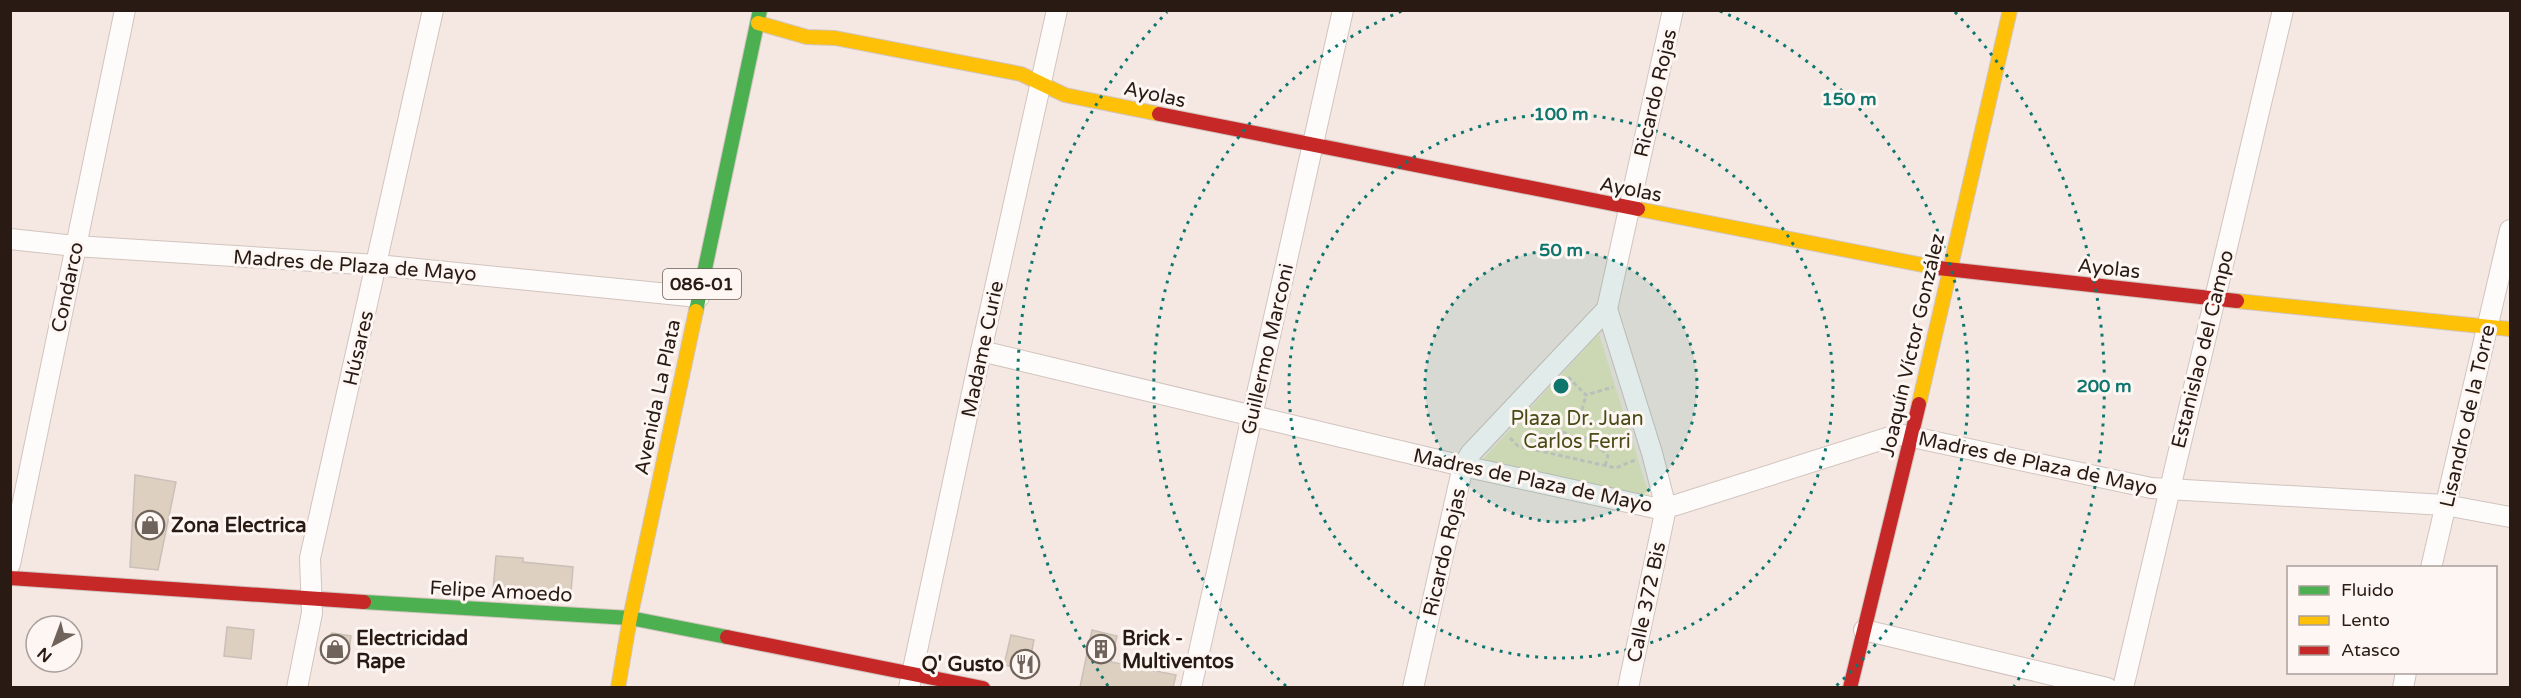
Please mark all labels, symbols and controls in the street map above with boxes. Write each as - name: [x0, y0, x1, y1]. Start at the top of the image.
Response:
- street label: Ricardo Rojas: [1630, 27, 1682, 160]
- street label: Ayolas: [1122, 77, 1188, 113]
- text: 150 m: [1821, 88, 1877, 110]
- text: 100 m: [1533, 103, 1589, 125]
- street label: Ayolas: [1598, 172, 1664, 208]
- street label: Joaquín Víctor González: [1876, 231, 1950, 459]
- text: 50 m: [1539, 239, 1583, 261]
- street label: Condarco: [47, 240, 89, 335]
- street label: Madres de Plaza de Mayo: [232, 246, 477, 286]
- street label: Estanislao del Campo: [2167, 247, 2239, 451]
- street label: Ayolas: [2076, 254, 2141, 284]
- street label: Guillermo Marconi: [1237, 261, 1299, 437]
- road number: 086-01: [663, 269, 741, 299]
- street label: Madame Curie: [957, 279, 1009, 420]
- street label: Húsares: [339, 308, 379, 388]
- street label: Avenida La Plata: [630, 317, 686, 477]
- street label: Lisandro de la Torre: [2435, 323, 2501, 510]
- text: 200 m: [2076, 375, 2132, 397]
- centre of rings: [1551, 376, 1571, 396]
- park label: Plaza Dr. Juan Carlos Ferri: [1510, 407, 1644, 454]
- street label: Madres de Plaza de Mayo: [1916, 427, 2160, 501]
- street label: Madres de Plaza de Mayo: [1411, 444, 1655, 518]
- street label: Ricardo Rojas: [1419, 486, 1471, 619]
- shop icon: Zona Electrica: [134, 509, 166, 541]
- place label: Zona Electrica: [171, 514, 306, 538]
- street label: Calle 372 Bis: [1622, 540, 1671, 665]
- legend: [2287, 566, 2497, 674]
- street label: Felipe Amoedo: [429, 576, 573, 608]
- text: Fluido: [2341, 579, 2394, 601]
- text: Lento: [2341, 609, 2390, 631]
- north arrow: [24, 614, 84, 674]
- place label: Electricidad Rape: [356, 627, 468, 674]
- place label: Brick - Multiventos: [1122, 627, 1234, 674]
- shop icon: Electricidad Rape: [319, 633, 351, 665]
- building icon: Brick - Multiventos: [1085, 633, 1117, 665]
- text: Atasco: [2341, 639, 2400, 661]
- text: N: [33, 643, 56, 666]
- restaurant icon: Q' Gusto: [1009, 648, 1041, 680]
- place label: Q' Gusto: [922, 653, 1004, 677]

